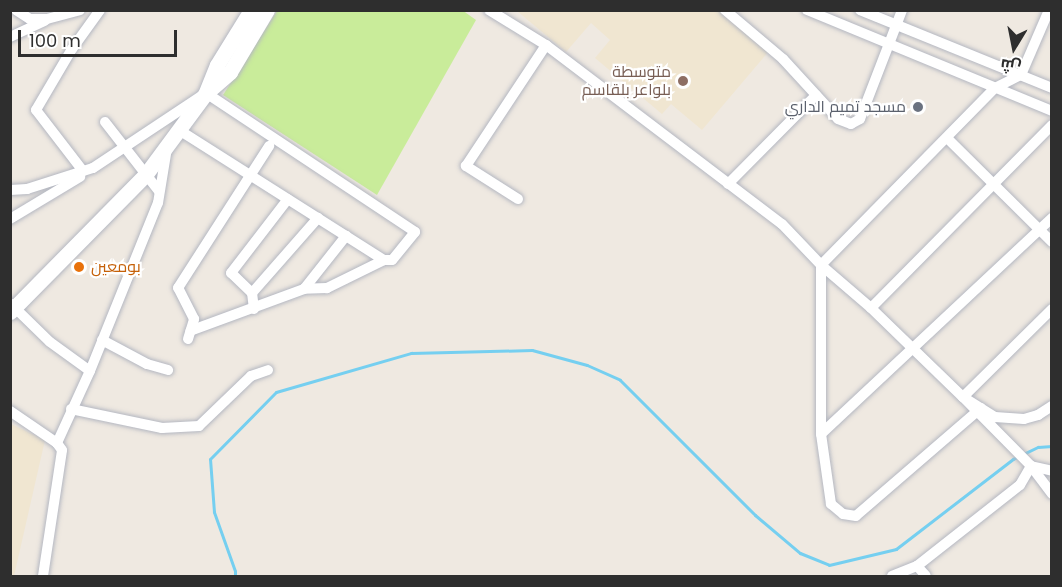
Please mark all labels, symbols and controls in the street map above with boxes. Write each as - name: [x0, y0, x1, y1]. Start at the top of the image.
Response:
- scale bar: [21, 18, 180, 56]
- north arrow: [984, 18, 1044, 78]
- text: 100 m: [29, 28, 81, 53]
- text: ش: [999, 53, 1023, 79]
- place label: متوسطة بلواعر بلقاسم: [582, 62, 671, 100]
- marker: متوسطة بلواعر بلقاسم: [676, 74, 690, 88]
- place label: مسجد تميم الداري: [785, 97, 906, 117]
- marker: مسجد تميم الداري: [911, 100, 925, 114]
- place label: بومعين: [91, 257, 141, 277]
- marker: بومعين: [72, 260, 86, 274]

